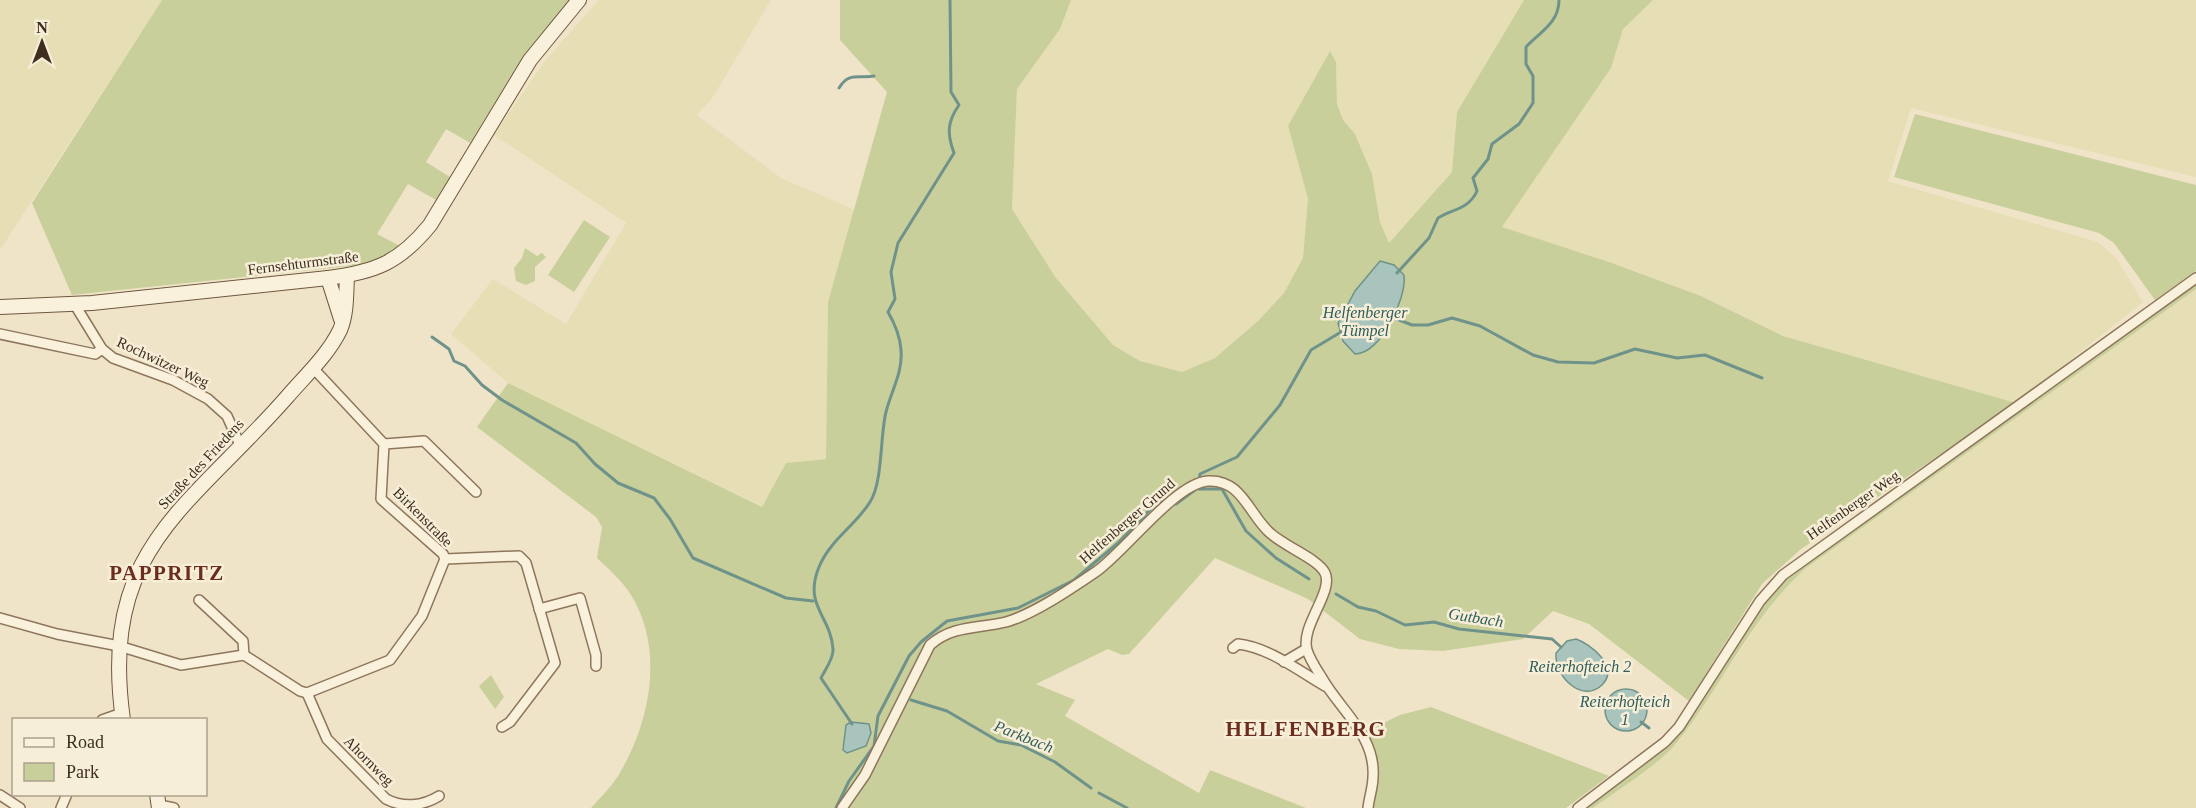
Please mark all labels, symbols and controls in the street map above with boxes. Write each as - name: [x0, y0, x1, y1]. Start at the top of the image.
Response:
- north arrow: [12, 12, 72, 72]
- text: N: [36, 19, 48, 36]
- street label: Fernsehturmstraße: [247, 248, 360, 278]
- water label: Helfenberger Tümpel: [1322, 304, 1408, 340]
- street label: Rochwitzer Weg: [114, 334, 212, 391]
- street label: Straße des Friedens: [155, 415, 247, 512]
- street label: Helfenberger Weg: [1804, 467, 1903, 543]
- street label: Helfenberger Grund: [1076, 475, 1178, 567]
- street label: Birkenstraße: [390, 484, 456, 550]
- district label: PAPPRITZ: [109, 561, 225, 585]
- water label: Gutbach: [1447, 605, 1504, 630]
- water label: Reiterhofteich 2: [1528, 658, 1631, 676]
- water label: Reiterhofteich 1: [1579, 693, 1670, 728]
- water label: Parkbach: [991, 717, 1056, 756]
- district label: HELFENBERG: [1226, 717, 1386, 741]
- legend: [12, 718, 207, 796]
- text: Road: [66, 732, 104, 752]
- street label: Ahornweg: [341, 733, 397, 789]
- text: Park: [66, 762, 99, 782]

